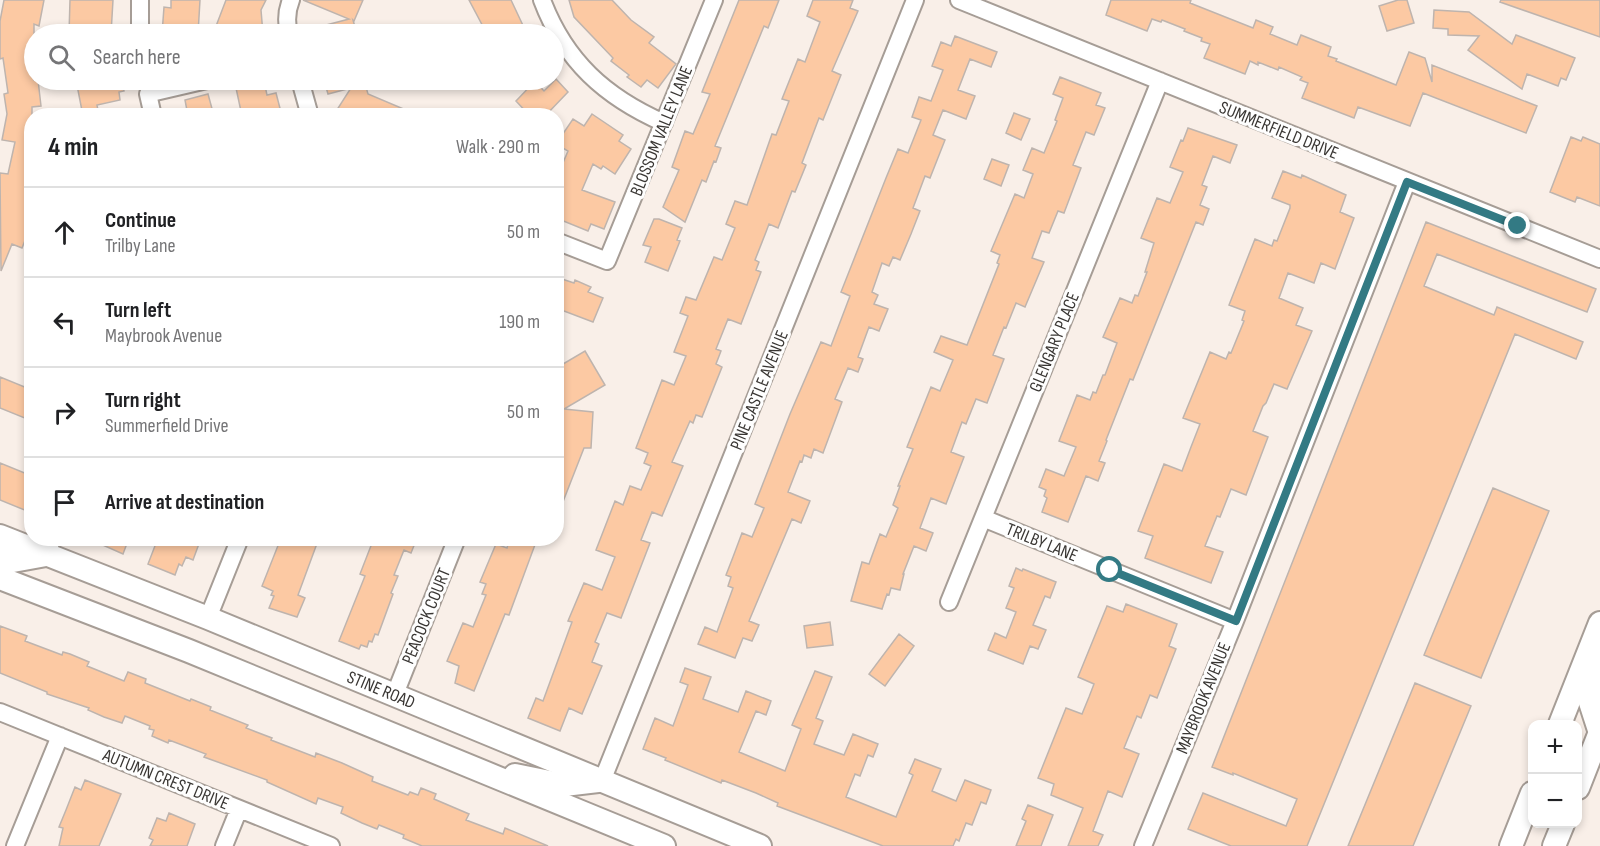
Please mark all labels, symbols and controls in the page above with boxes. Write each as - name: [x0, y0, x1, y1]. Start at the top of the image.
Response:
- search box: [24, 24, 564, 90]
- icon: search: [45, 41, 78, 74]
- text: Search here: [93, 44, 180, 71]
- street label: BLOSSOM VALLEY LANE: [626, 63, 697, 199]
- street label: SUMMERFIELD DRIVE: [1216, 97, 1341, 164]
- text: 4 min: [48, 132, 98, 163]
- text: Walk · 290 m: [456, 135, 540, 159]
- text: Continue: [105, 207, 176, 234]
- route end: [1504, 212, 1530, 238]
- icon: ahead: [48, 216, 81, 249]
- text: 50 m: [507, 220, 540, 244]
- text: Trilby Lane: [105, 234, 176, 258]
- street label: GLENGARY PLACE: [1025, 289, 1084, 395]
- text: Turn left: [105, 297, 171, 324]
- icon: left: [48, 306, 81, 339]
- text: 190 m: [499, 310, 540, 334]
- text: Maybrook Avenue: [105, 324, 222, 348]
- street label: PINE CASTLE AVENUE: [726, 327, 793, 453]
- text: Turn right: [105, 387, 181, 414]
- icon: right: [48, 396, 81, 429]
- text: 50 m: [507, 400, 540, 424]
- text: Summerfield Drive: [105, 414, 229, 438]
- icon: arrive: [48, 486, 81, 519]
- text: Arrive at destination: [105, 489, 264, 516]
- street label: TRILBY LANE: [1003, 519, 1081, 566]
- route start: [1096, 556, 1122, 582]
- street label: PEACOCK COURT: [398, 565, 455, 667]
- street label: MAYBROOK AVENUE: [1172, 639, 1235, 757]
- street label: STINE ROAD: [344, 667, 418, 713]
- map controls: [1528, 720, 1582, 828]
- button: +: [1528, 720, 1582, 774]
- street label: AUTUMN CREST DRIVE: [99, 744, 232, 814]
- button: −: [1528, 774, 1582, 828]

